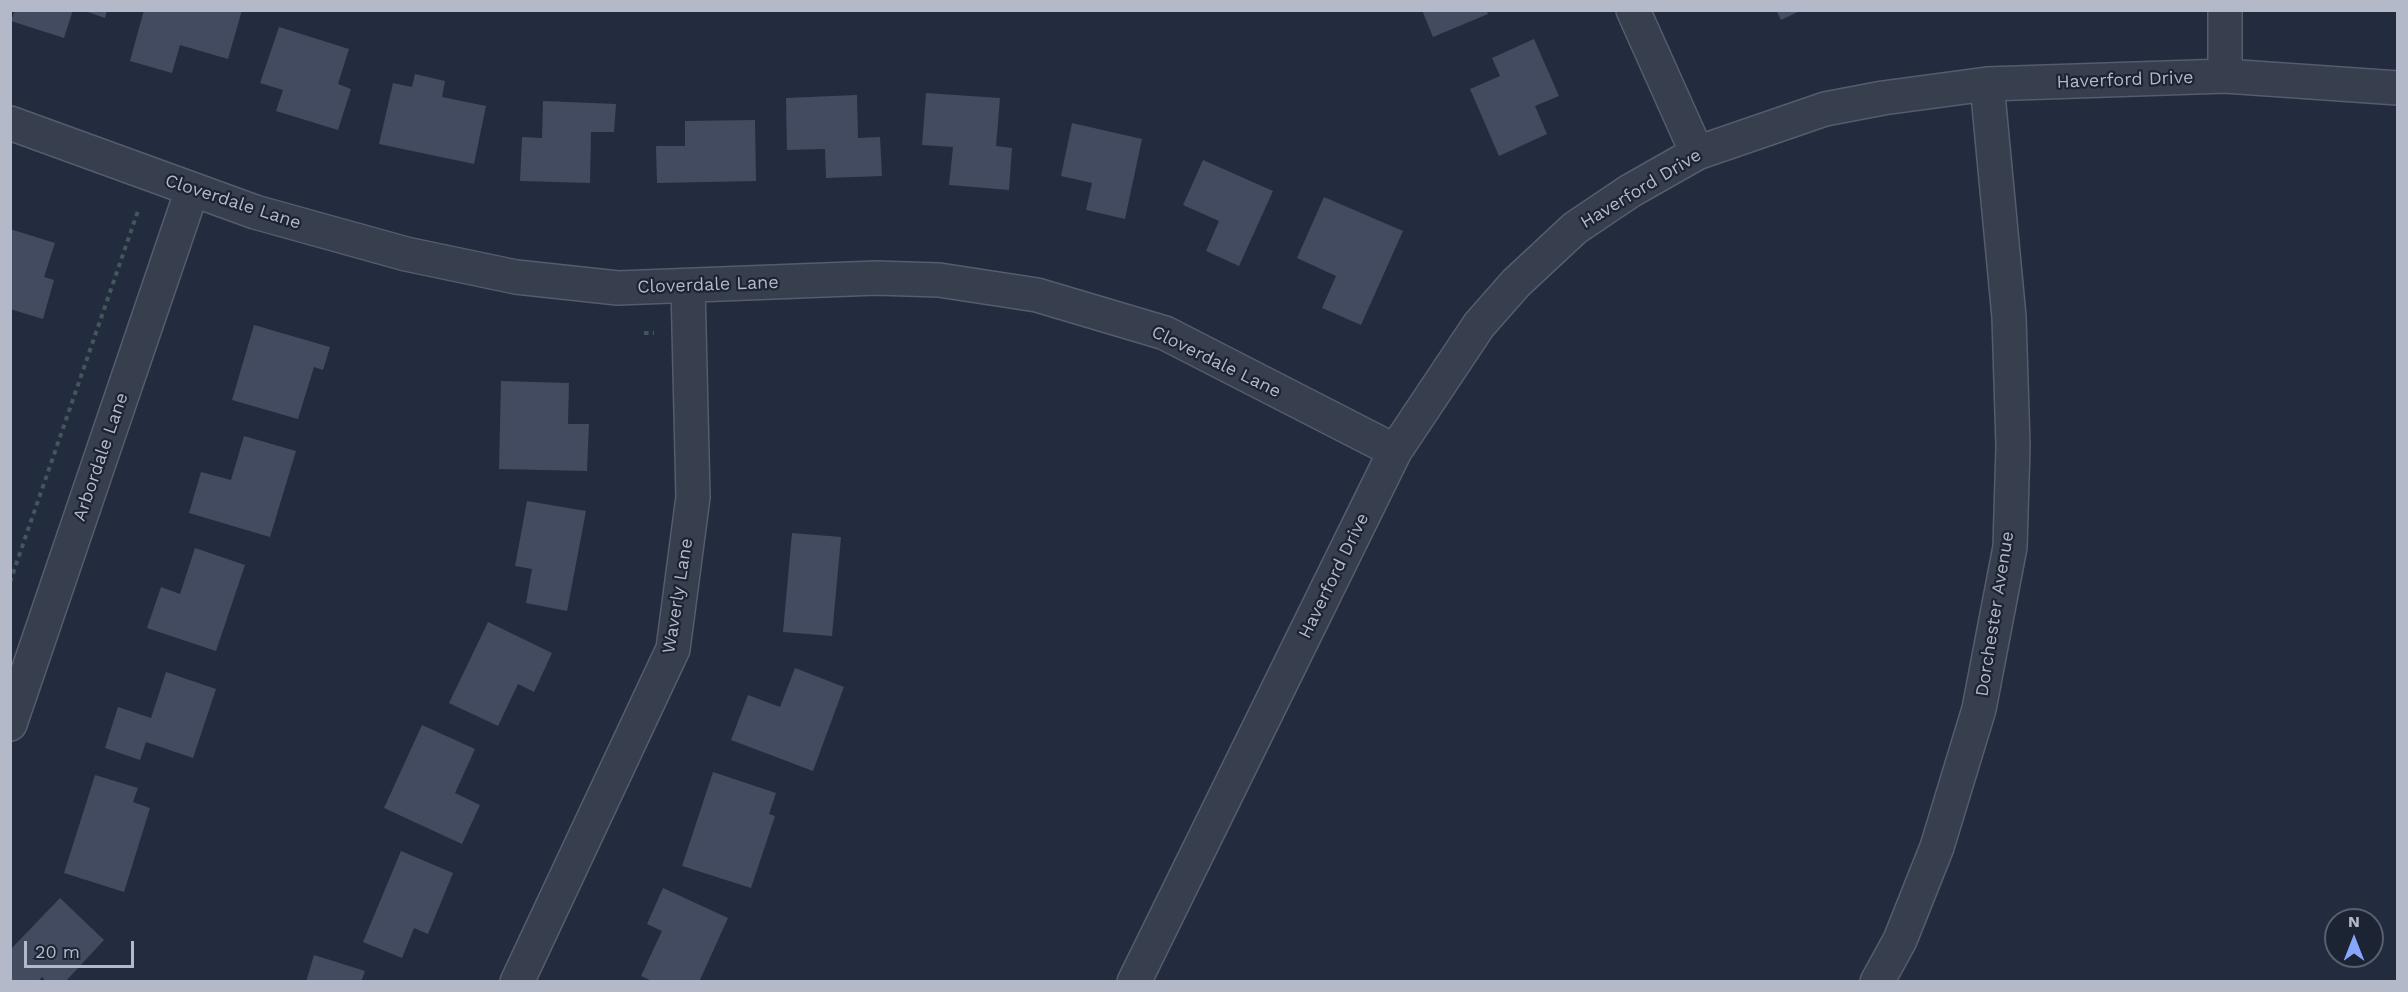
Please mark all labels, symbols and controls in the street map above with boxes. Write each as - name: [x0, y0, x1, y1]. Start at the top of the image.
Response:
- street label: Haverford Drive: [2056, 67, 2194, 93]
- street label: Haverford Drive: [1577, 144, 1705, 234]
- street label: Cloverdale Lane: [162, 170, 304, 234]
- street label: Cloverdale Lane: [637, 272, 779, 298]
- street label: Cloverdale Lane: [1148, 321, 1284, 403]
- street label: Arbordale Lane: [69, 390, 133, 524]
- street label: Haverford Drive: [1294, 510, 1374, 642]
- street label: Dorchester Avenue: [1971, 530, 2019, 698]
- street label: Waverly Lane: [658, 537, 698, 655]
- north arrow: [2324, 908, 2384, 968]
- text: N: [2348, 912, 2360, 931]
- scale bar: [27, 929, 136, 967]
- text: 20 m: [35, 941, 80, 962]

